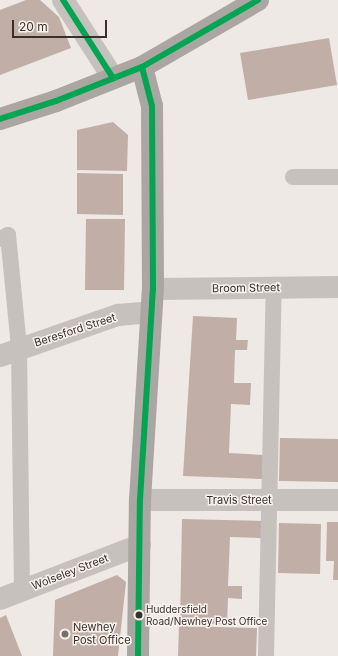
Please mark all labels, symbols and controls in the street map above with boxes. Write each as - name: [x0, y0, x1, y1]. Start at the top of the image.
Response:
- scale bar: [14, 12, 109, 38]
- text: 20 m: [19, 19, 48, 34]
- street label: Broom Street: [212, 281, 280, 295]
- street label: Beresford Street: [33, 311, 117, 349]
- street label: Travis Street: [206, 493, 272, 507]
- street label: Wolseley Street: [30, 551, 110, 593]
- place label: Huddersfield Road/Newhey Post Office: [146, 603, 267, 626]
- marker: Huddersfield Road/Newhey Post Office: [134, 610, 144, 620]
- place label: Newhey Post Office: [73, 621, 131, 647]
- marker: Newhey Post Office: [60, 629, 70, 639]

